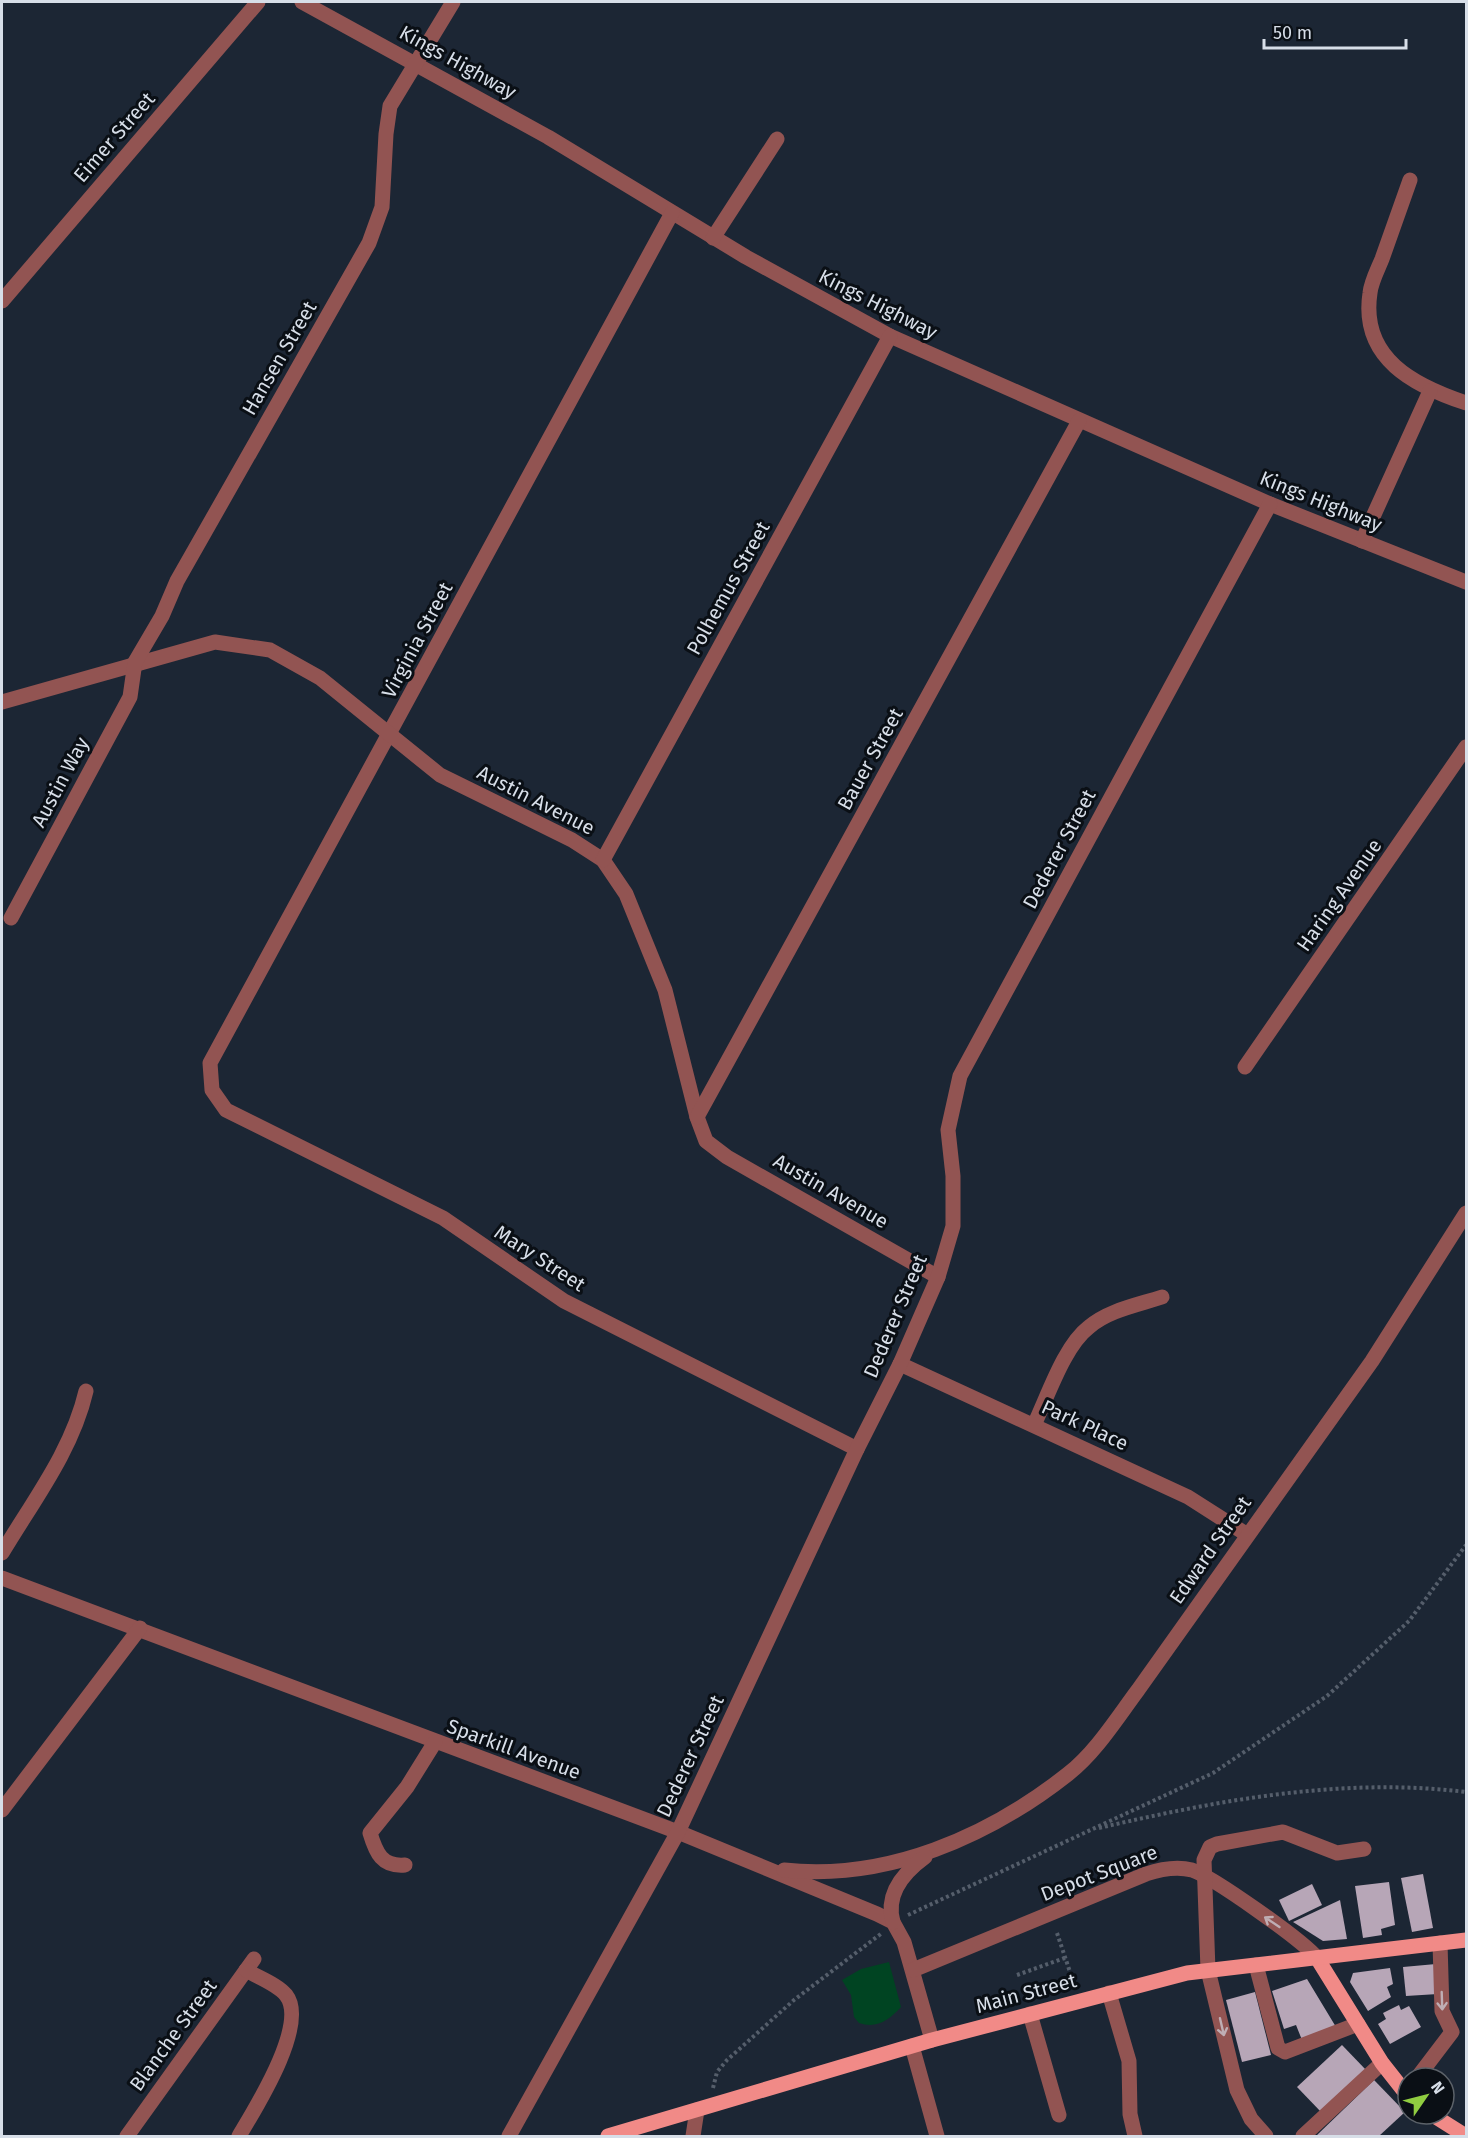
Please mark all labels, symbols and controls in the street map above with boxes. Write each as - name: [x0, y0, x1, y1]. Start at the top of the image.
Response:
- scale bar: [1264, 12, 1406, 50]
- street label: Kings Highway: [395, 20, 521, 104]
- text: 50 m: [1273, 22, 1312, 44]
- street label: Eimer Street: [68, 86, 160, 187]
- street label: Kings Highway: [815, 264, 941, 344]
- street label: Hansen Street: [237, 296, 322, 419]
- street label: Kings Highway: [1256, 466, 1386, 537]
- street label: Polhemus Street: [681, 516, 775, 659]
- street label: Virginia Street: [376, 577, 458, 702]
- street label: Bauer Street: [832, 703, 908, 814]
- street label: Austin Way: [26, 733, 94, 831]
- street label: Austin Avenue: [473, 760, 599, 840]
- street label: Dederer Street: [1017, 784, 1101, 913]
- street label: Haring Avenue: [1291, 834, 1387, 956]
- street label: Austin Avenue: [769, 1148, 893, 1234]
- street label: Mary Street: [490, 1220, 591, 1297]
- street label: Dederer Street: [858, 1250, 932, 1381]
- street label: Park Place: [1038, 1395, 1132, 1455]
- street label: Edward Street: [1164, 1491, 1256, 1608]
- street label: Dederer Street: [651, 1690, 729, 1821]
- street label: Sparkill Avenue: [444, 1714, 584, 1784]
- street label: Depot Square: [1037, 1840, 1161, 1906]
- one-way arrow: [1264, 1916, 1280, 1928]
- street label: Main Street: [973, 1968, 1080, 2018]
- street label: Blanche Street: [124, 1974, 222, 2096]
- one-way arrow: [1436, 1991, 1447, 2011]
- one-way arrow: [1217, 2016, 1228, 2036]
- north arrow: [1396, 2066, 1456, 2126]
- text: N: [1427, 2078, 1449, 2097]

